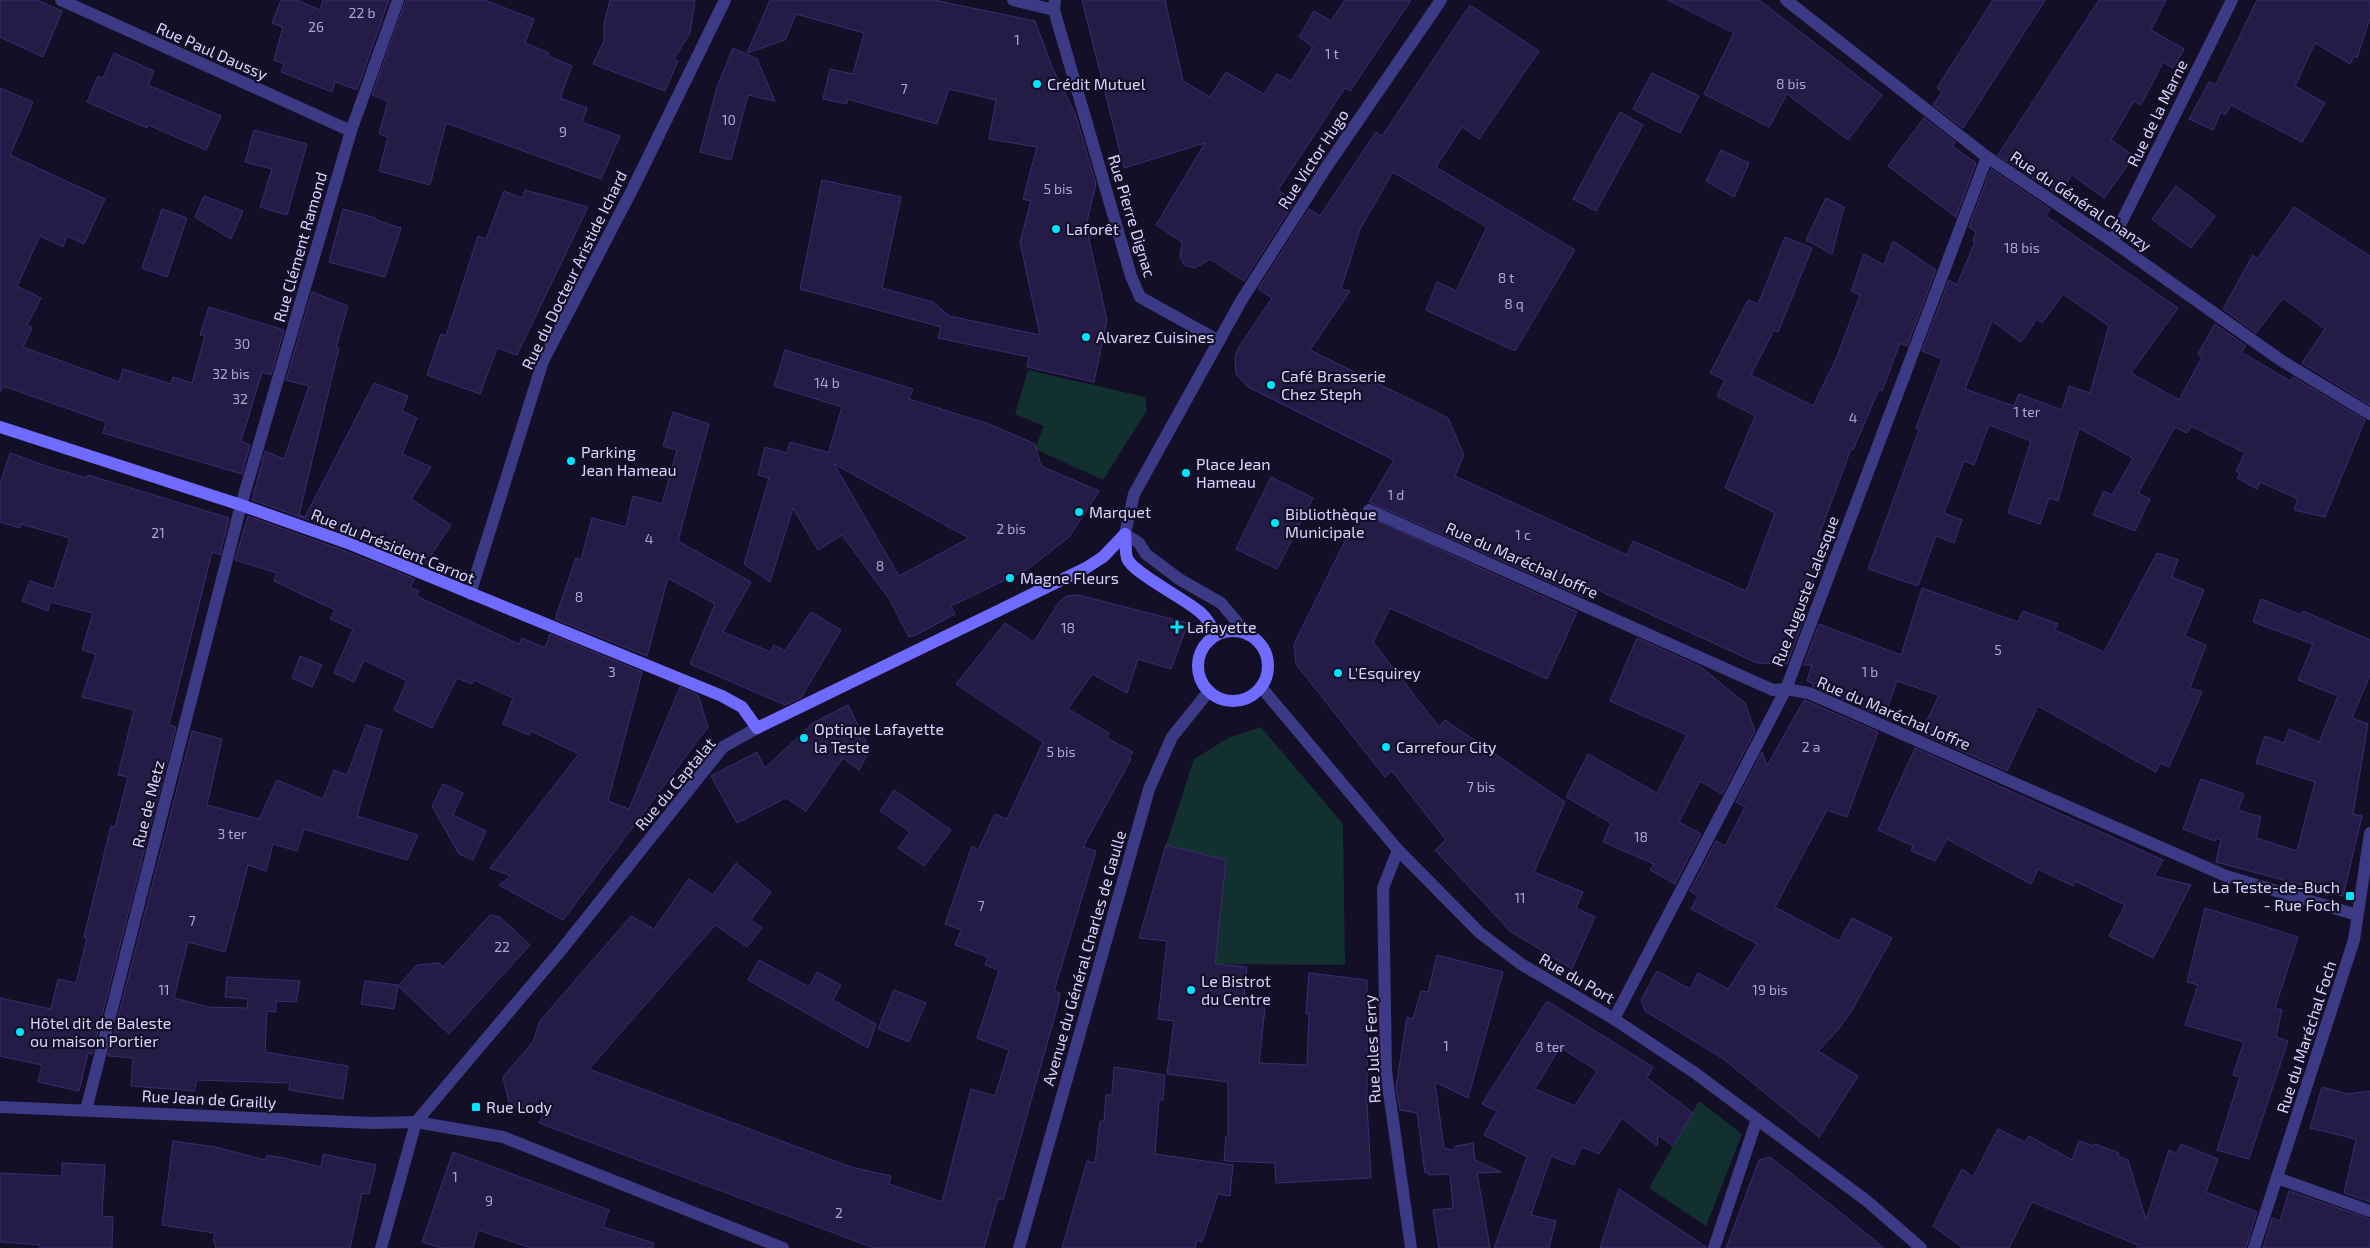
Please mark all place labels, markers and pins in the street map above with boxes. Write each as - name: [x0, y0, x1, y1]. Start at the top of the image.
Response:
- place label: Crédit Mutuel: [1047, 74, 1146, 93]
- marker: Crédit Mutuel: [1031, 78, 1043, 90]
- place label: Laforêt: [1066, 219, 1119, 238]
- marker: Laforêt: [1050, 223, 1062, 235]
- place label: Alvarez Cuisines: [1096, 327, 1214, 346]
- marker: Alvarez Cuisines: [1080, 331, 1092, 343]
- place label: Café Brasserie Chez Steph: [1281, 366, 1386, 403]
- marker: Café Brasserie Chez Steph: [1265, 379, 1277, 391]
- place label: Parking Jean Hameau: [581, 442, 677, 479]
- place label: Place Jean Hameau: [1196, 454, 1271, 491]
- marker: Parking Jean Hameau: [565, 455, 577, 467]
- marker: Place Jean Hameau: [1180, 467, 1192, 479]
- place label: Marquet: [1089, 502, 1151, 521]
- place label: Bibliothèque Municipale: [1285, 504, 1377, 541]
- marker: Marquet: [1073, 506, 1085, 518]
- marker: Bibliothèque Municipale: [1269, 517, 1281, 529]
- place label: Magne Fleurs: [1020, 568, 1119, 587]
- marker: Magne Fleurs: [1004, 572, 1016, 584]
- place label: Lafayette: [1187, 617, 1257, 636]
- marker: Lafayette: [1171, 621, 1183, 633]
- place label: L'Esquirey: [1348, 663, 1421, 682]
- marker: L'Esquirey: [1332, 667, 1344, 679]
- place label: Optique Lafayette la Teste: [814, 719, 944, 756]
- marker: Optique Lafayette la Teste: [798, 732, 810, 744]
- place label: Carrefour City: [1396, 737, 1497, 756]
- marker: Carrefour City: [1380, 741, 1392, 753]
- place label: La Teste-de-Buch - Rue Foch: [2213, 877, 2340, 914]
- marker: La Teste-de-Buch - Rue Foch: [2344, 890, 2356, 902]
- place label: Le Bistrot du Centre: [1201, 971, 1271, 1008]
- marker: Le Bistrot du Centre: [1185, 984, 1197, 996]
- place label: Hôtel dit de Baleste ou maison Portier: [30, 1013, 171, 1050]
- marker: Hôtel dit de Baleste ou maison Portier: [14, 1026, 26, 1038]
- place label: Rue Lody: [486, 1097, 553, 1116]
- marker: Rue Lody: [470, 1101, 482, 1113]

